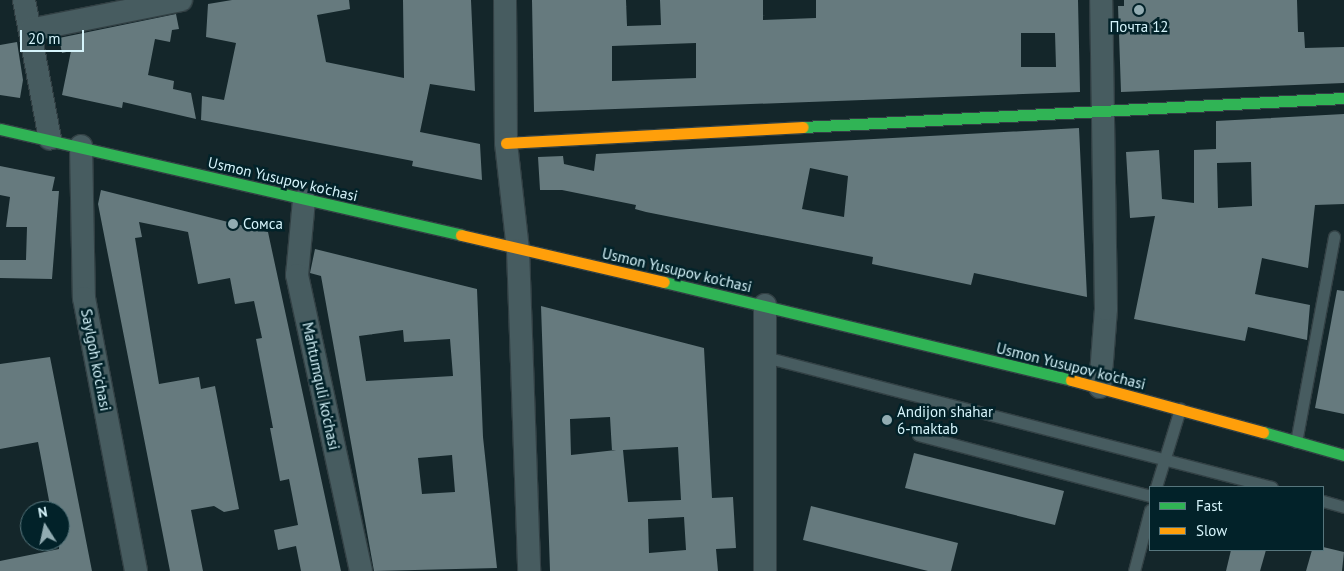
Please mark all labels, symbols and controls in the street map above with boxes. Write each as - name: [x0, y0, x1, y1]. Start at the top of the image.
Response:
- marker: Почта 12: [1133, 4, 1145, 16]
- place label: Почта 12: [1109, 18, 1169, 36]
- scale bar: [22, 20, 86, 52]
- text: 20 m: [28, 29, 61, 48]
- street label: Usmon Yusupov ko'chasi: [206, 153, 360, 205]
- place label: Сомса: [243, 215, 283, 233]
- marker: Сомса: [227, 218, 239, 230]
- street label: Usmon Yusupov ko'chasi: [600, 244, 754, 296]
- street label: Saylgoh ko'chasi: [77, 307, 115, 413]
- street label: Mahtumquli ko'chasi: [299, 320, 343, 452]
- street label: Usmon Yusupov ko'chasi: [994, 339, 1148, 393]
- place label: Andijon shahar 6-maktab: [897, 402, 993, 437]
- marker: Andijon shahar 6-maktab: [881, 414, 893, 426]
- legend: [1149, 486, 1324, 551]
- text: Fast: [1196, 496, 1223, 515]
- north arrow: [20, 501, 70, 551]
- text: N: [36, 503, 49, 522]
- text: Slow: [1196, 521, 1227, 540]

